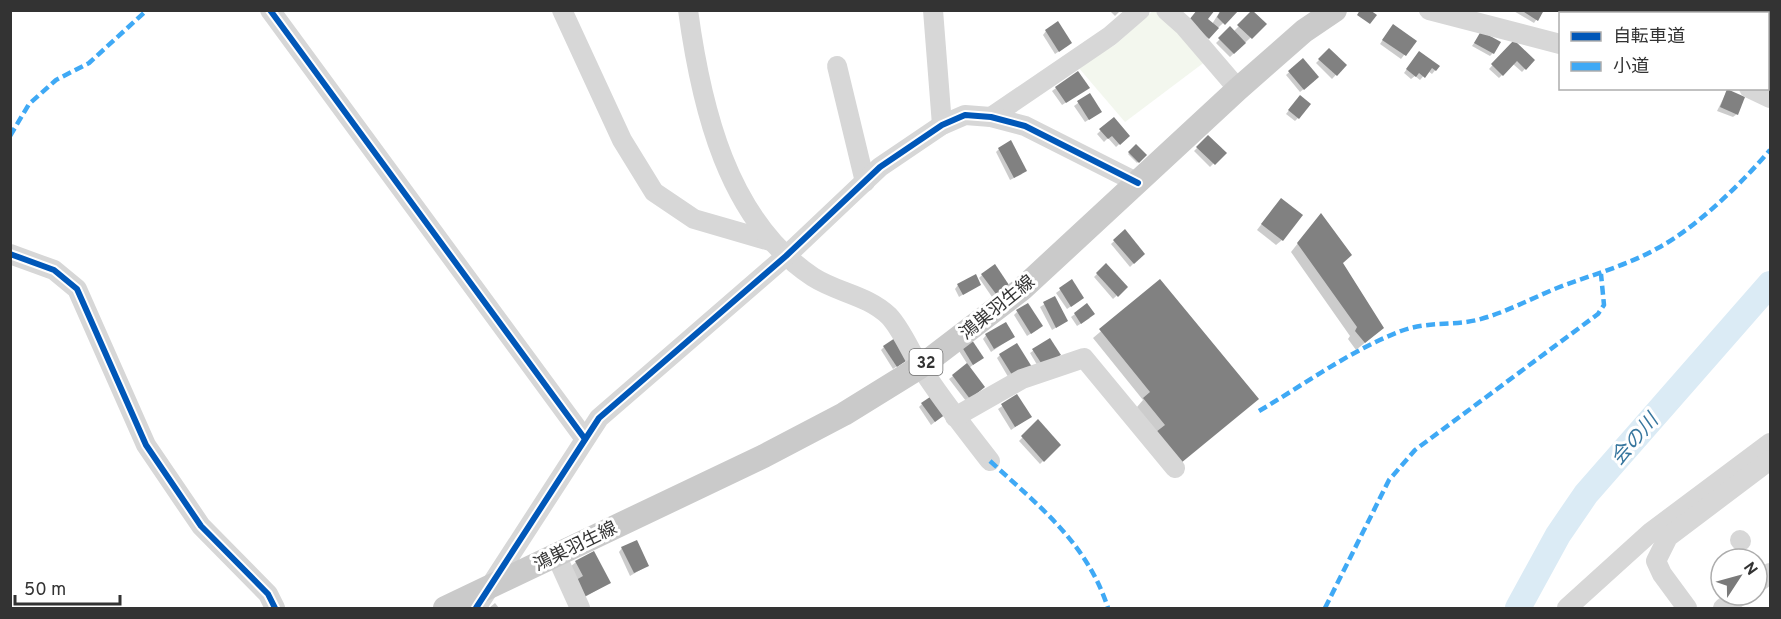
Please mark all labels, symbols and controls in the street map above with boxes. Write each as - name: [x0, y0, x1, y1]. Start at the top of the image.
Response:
- legend: [1559, 12, 1769, 90]
- text: 自転車道: [1613, 26, 1685, 49]
- text: 小道: [1613, 56, 1649, 79]
- street label: 鴻巣羽生線: [956, 271, 1040, 345]
- road number: 32: [910, 349, 942, 375]
- water label: 会の川: [1606, 408, 1666, 471]
- street label: 鴻巣羽生線: [530, 517, 621, 577]
- north arrow: [1709, 547, 1769, 607]
- text: N: [1738, 559, 1761, 580]
- scale bar: [15, 568, 120, 606]
- text: 50 m: [24, 579, 66, 602]

